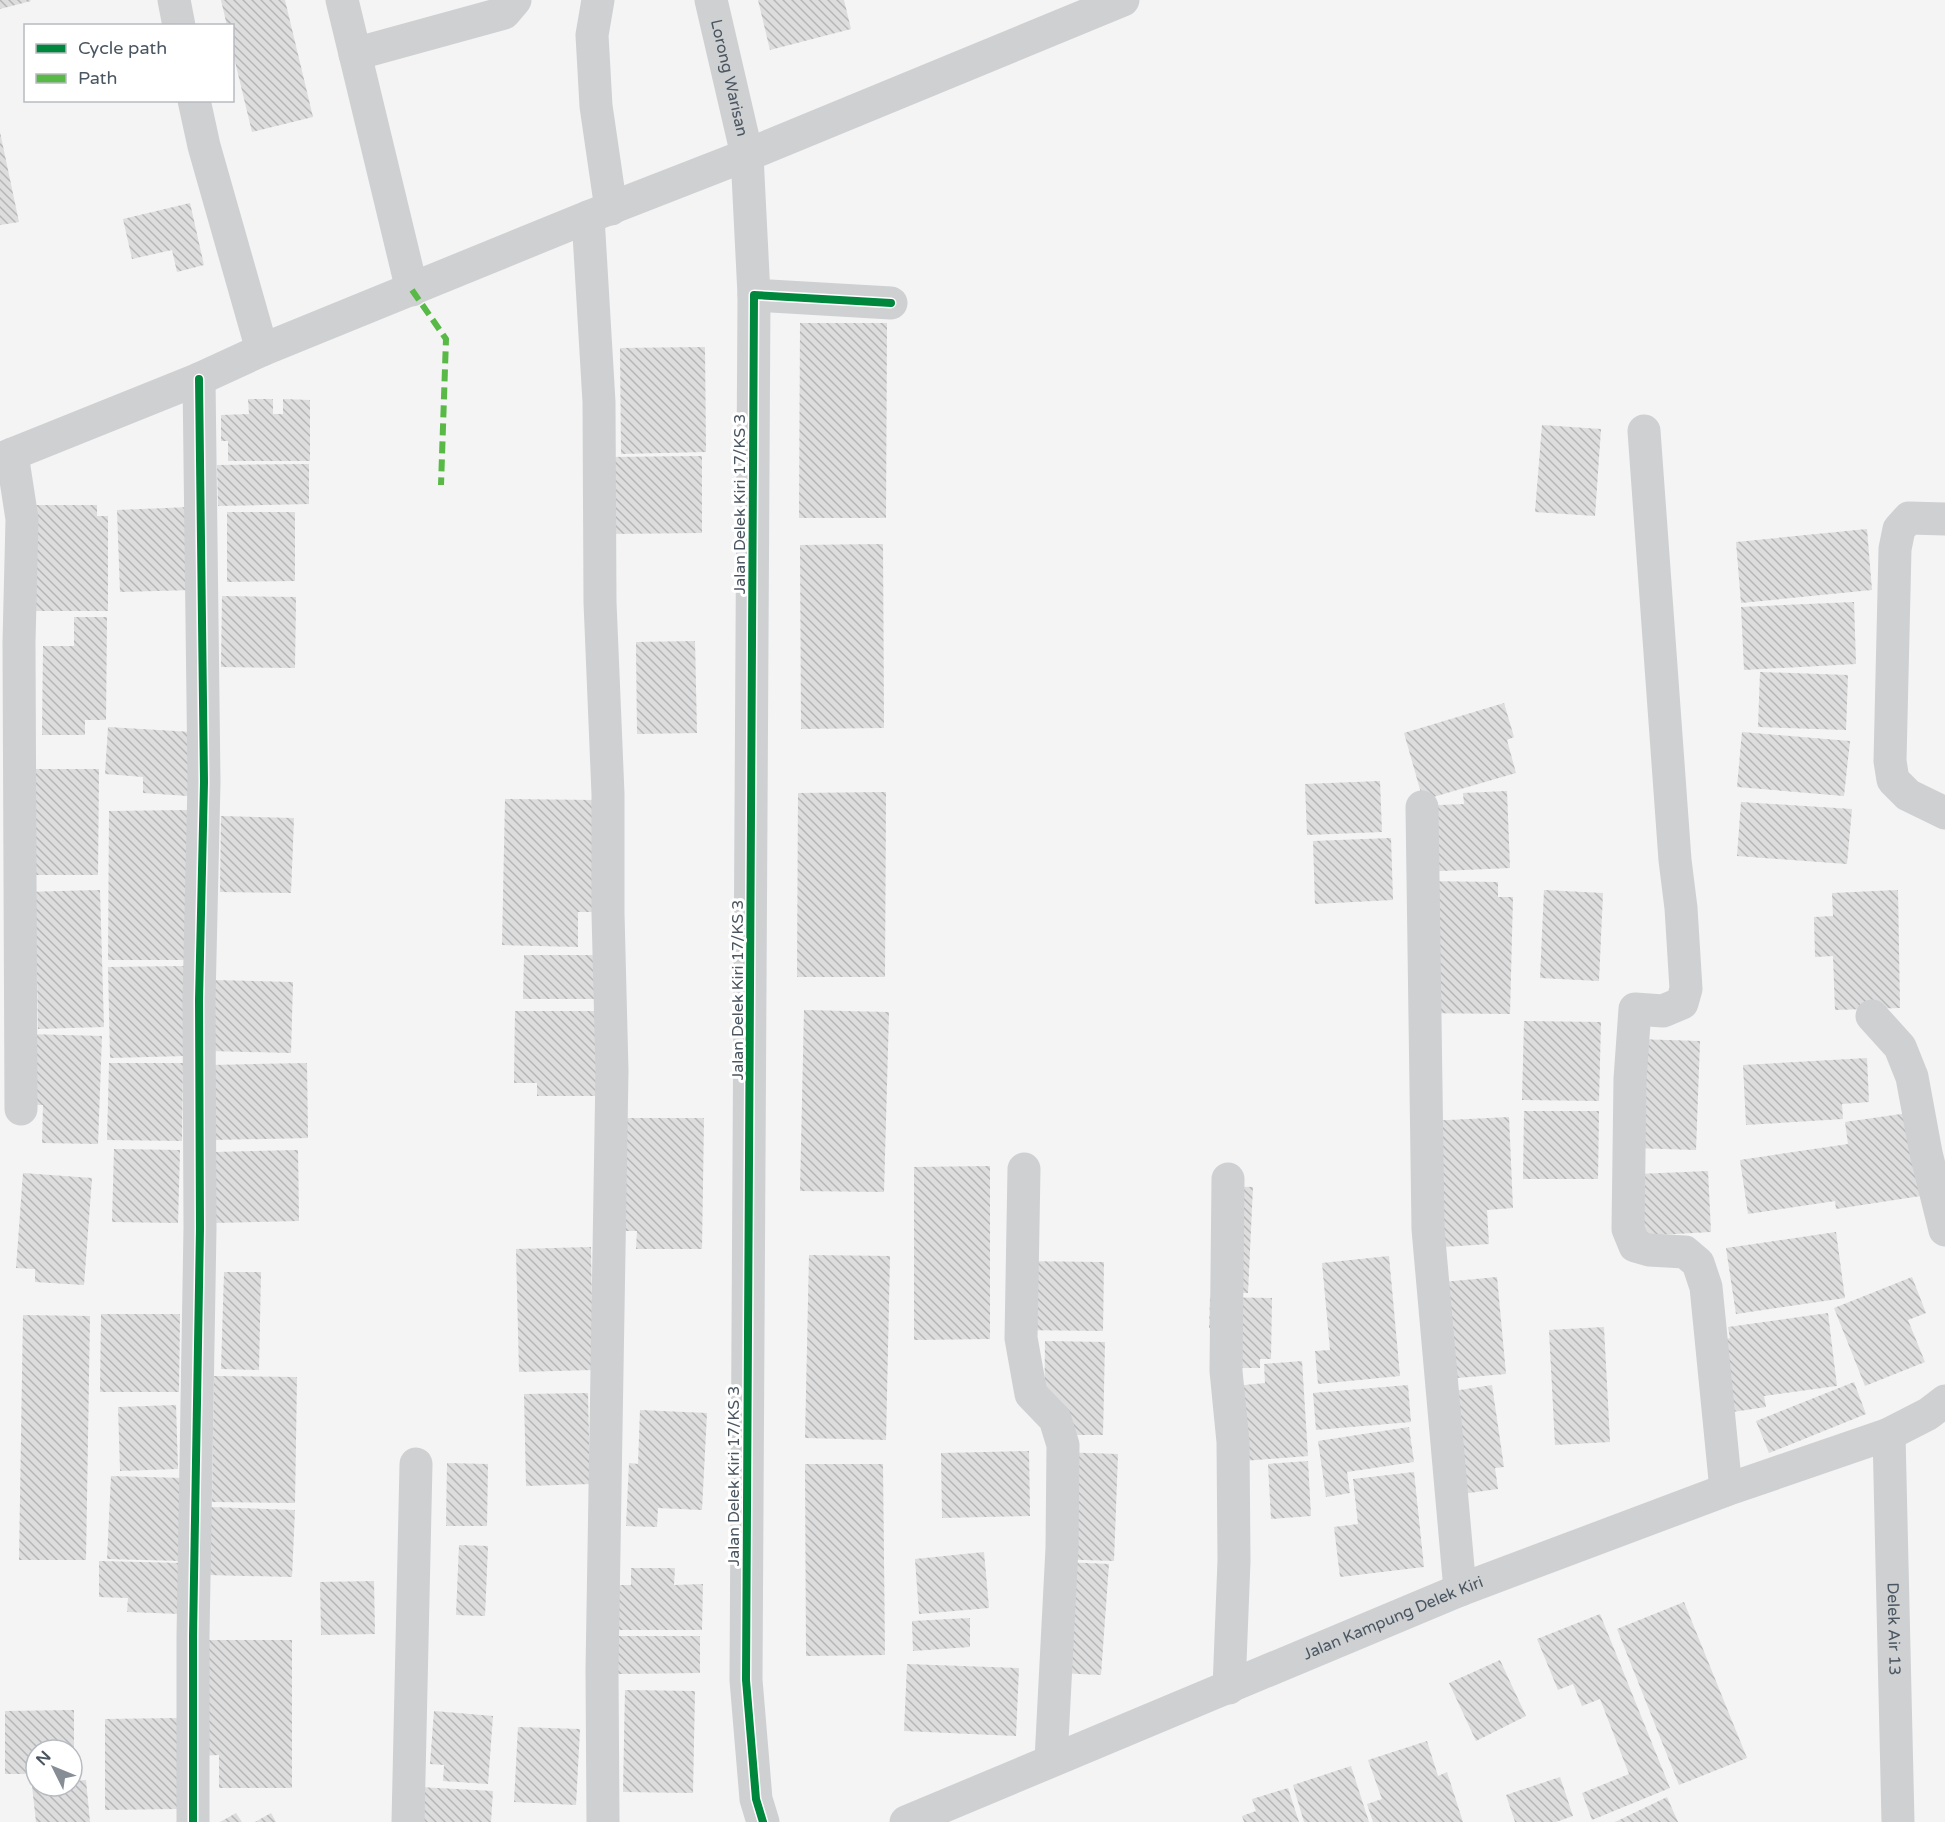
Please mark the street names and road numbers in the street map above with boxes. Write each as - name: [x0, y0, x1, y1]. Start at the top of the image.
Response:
- street label: Lorong Warisan: [706, 17, 752, 138]
- street label: Jalan Delek Kiri 17/KS 3: [730, 414, 750, 594]
- street label: Jalan Delek Kiri 17/KS 3: [728, 900, 748, 1080]
- street label: Jalan Delek Kiri 17/KS 3: [724, 1386, 744, 1566]
- street label: Jalan Kampung Delek Kiri: [1300, 1572, 1486, 1665]
- street label: Delek Air 13: [1882, 1582, 1905, 1676]

